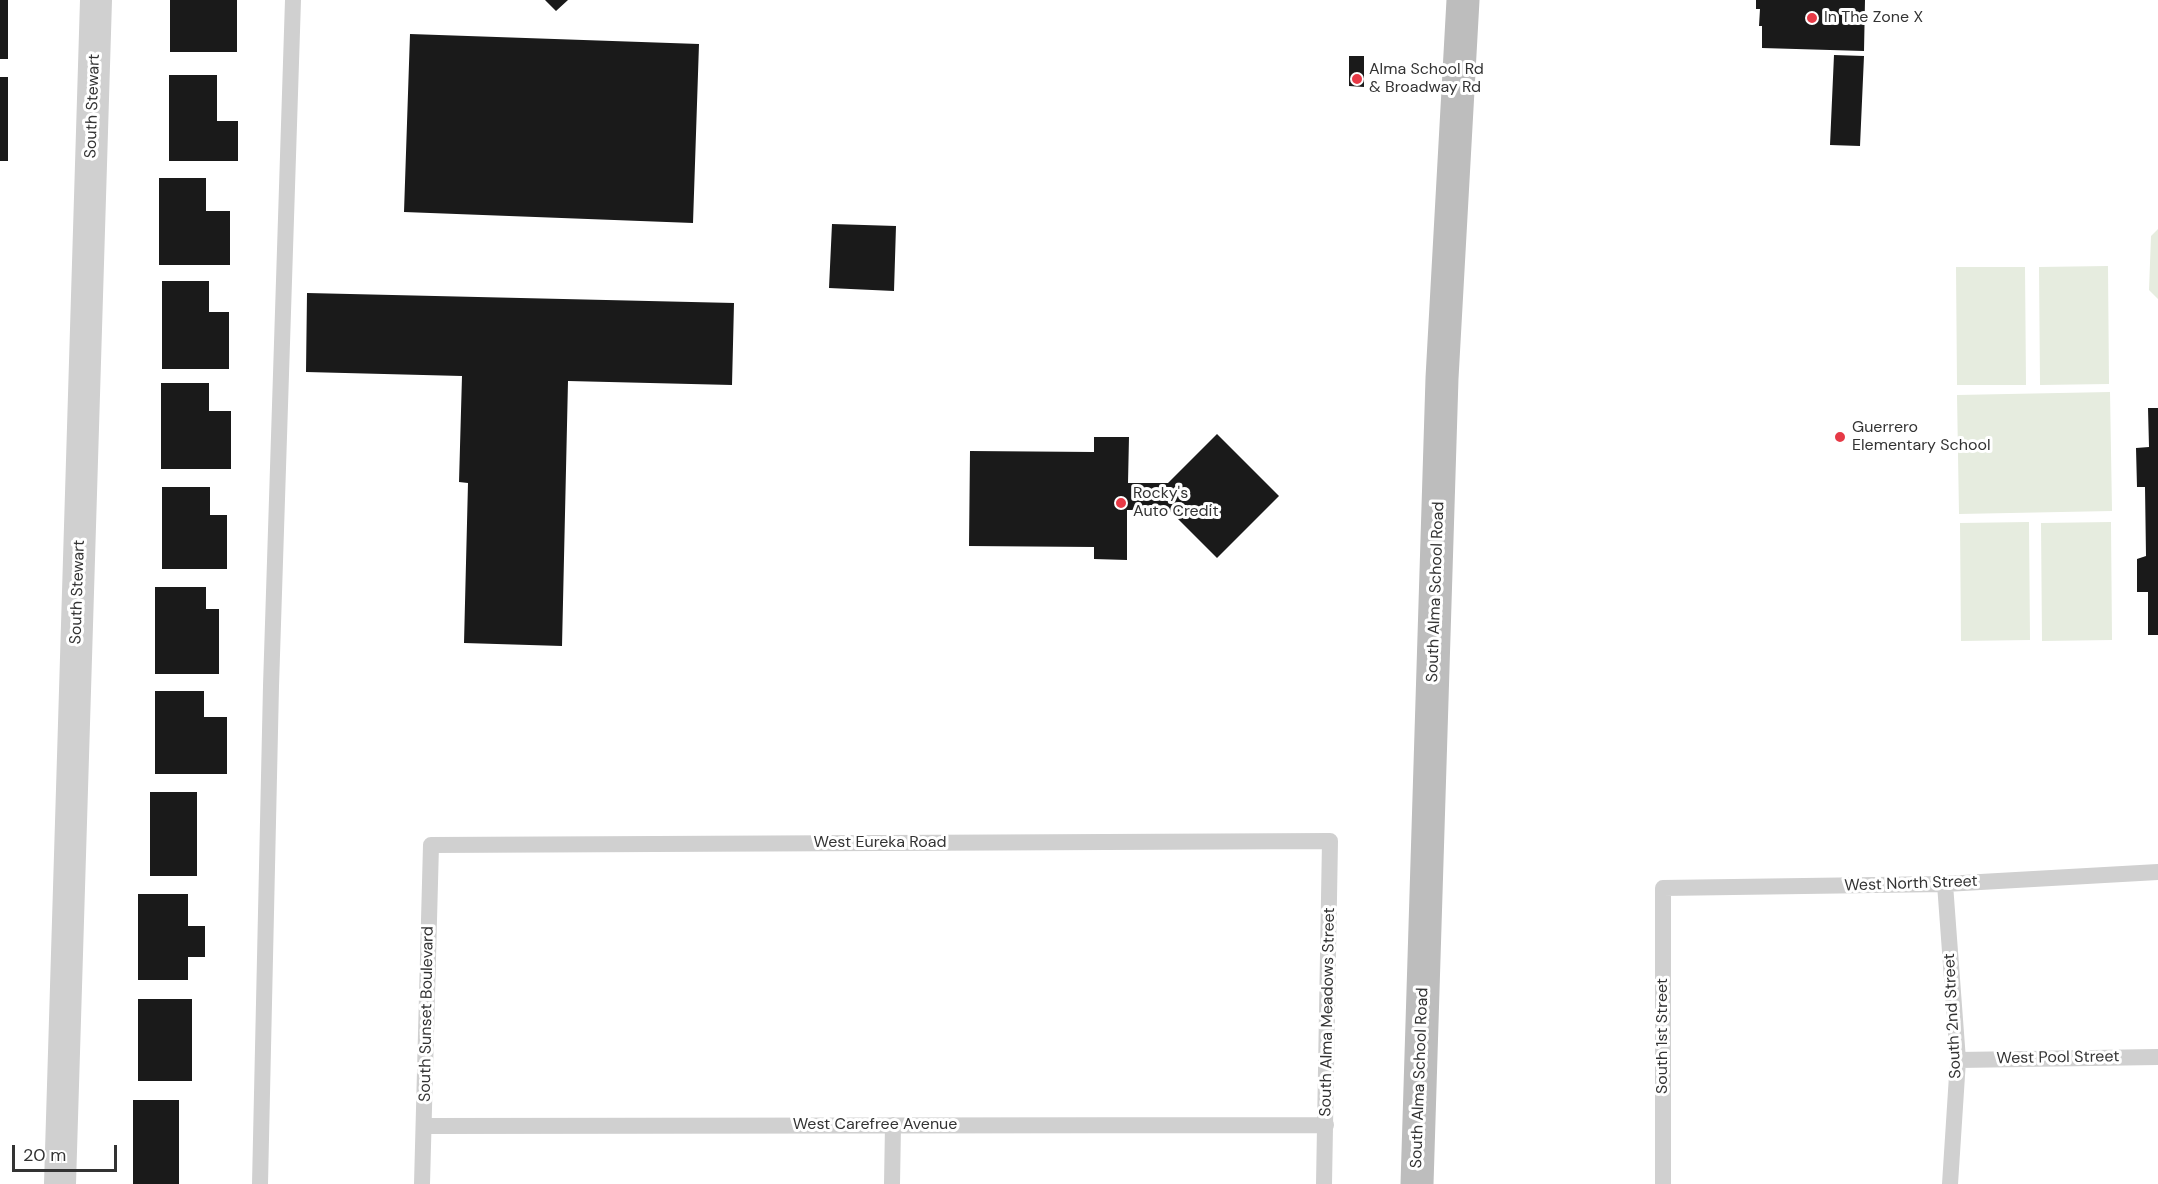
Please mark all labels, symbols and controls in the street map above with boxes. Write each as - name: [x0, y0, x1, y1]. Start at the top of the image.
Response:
- place label: In The Zone X: [1824, 8, 1923, 28]
- marker: In The Zone X: [1805, 11, 1819, 25]
- street label: South Stewart: [82, 53, 104, 159]
- place label: Alma School Rd & Broadway Rd: [1369, 60, 1484, 98]
- marker: Alma School Rd & Broadway Rd: [1350, 72, 1364, 86]
- place label: Guerrero Elementary School: [1852, 418, 1990, 456]
- marker: Guerrero Elementary School: [1833, 430, 1847, 444]
- place label: Rocky's Auto Credit: [1133, 484, 1219, 522]
- marker: Rocky's Auto Credit: [1114, 496, 1128, 510]
- street label: South Alma School Road: [1423, 501, 1449, 683]
- street label: South Stewart: [67, 539, 89, 645]
- street label: West Eureka Road: [813, 833, 947, 853]
- street label: West North Street: [1844, 872, 1978, 896]
- street label: South Alma Meadows Street: [1317, 907, 1339, 1117]
- street label: South Sunset Boulevard: [416, 926, 438, 1102]
- street label: South 2nd Street: [1940, 953, 1966, 1079]
- street label: South 1st Street: [1653, 978, 1673, 1094]
- street label: South Alma School Road: [1407, 987, 1433, 1169]
- street label: West Pool Street: [1996, 1047, 2120, 1069]
- street label: West Carefree Avenue: [793, 1115, 957, 1135]
- scale bar: [15, 1133, 120, 1171]
- text: 20 m: [23, 1143, 66, 1167]

